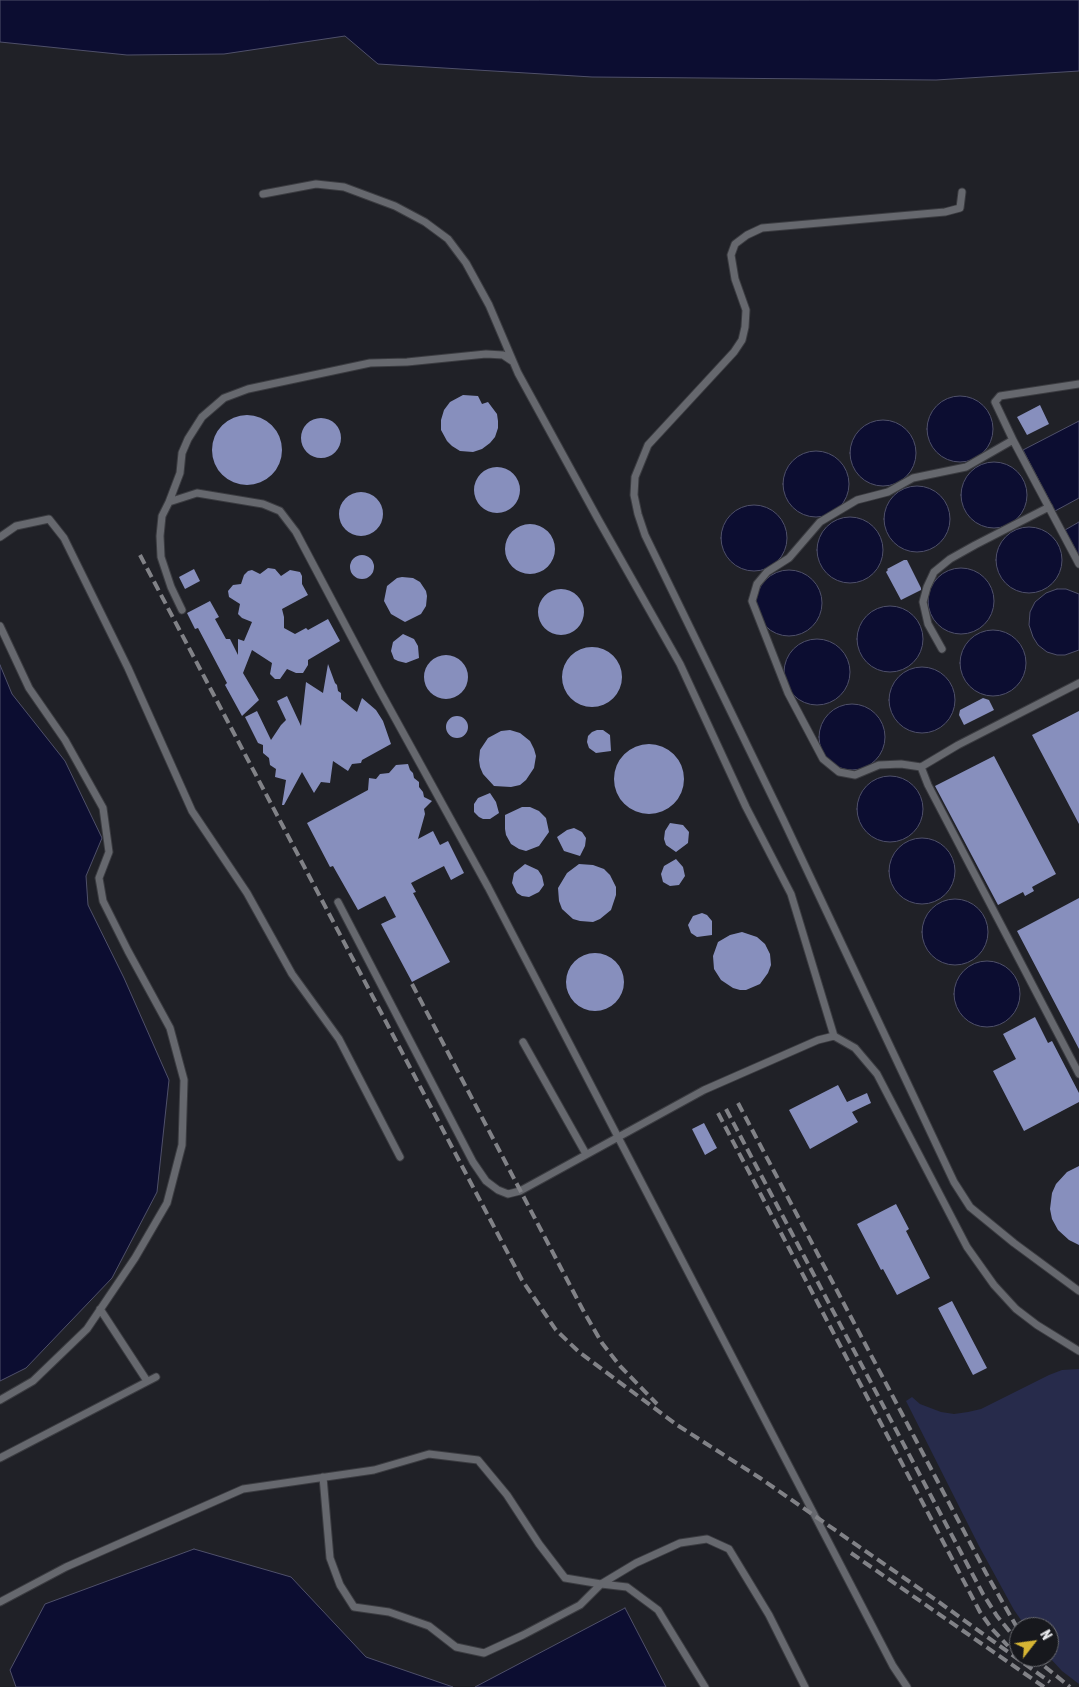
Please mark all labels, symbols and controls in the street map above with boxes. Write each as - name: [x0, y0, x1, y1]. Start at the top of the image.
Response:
- north arrow: [1009, 1617, 1059, 1667]
- text: N: [1037, 1627, 1055, 1643]

